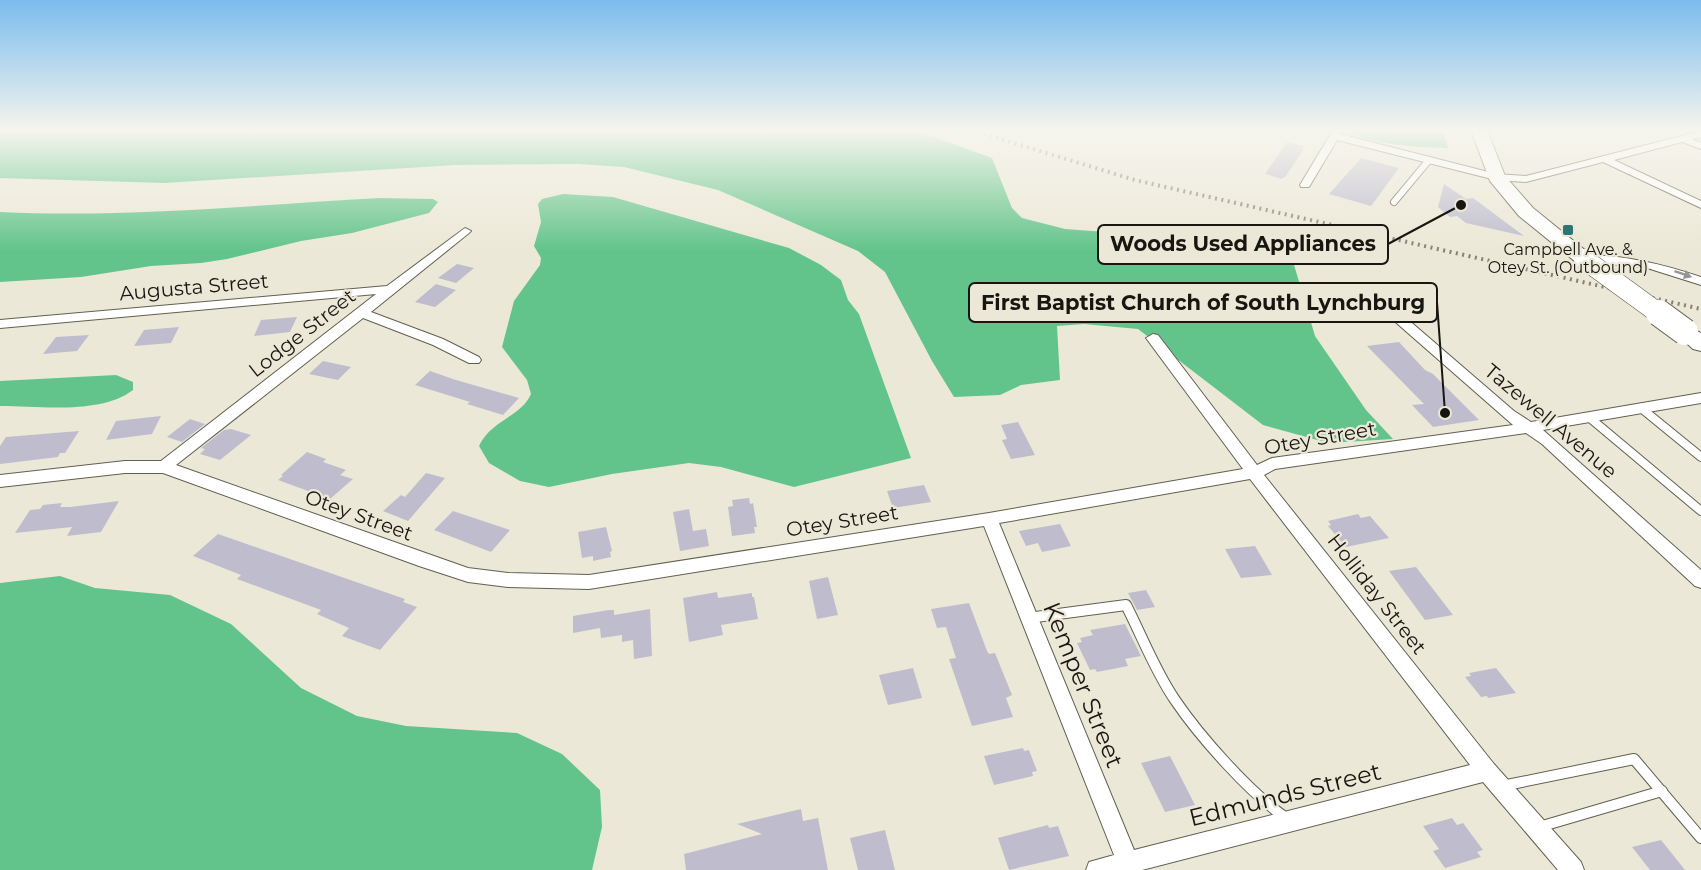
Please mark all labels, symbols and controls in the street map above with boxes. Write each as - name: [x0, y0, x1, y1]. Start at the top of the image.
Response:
- marker: Campbell Ave. & Otey St. (Outbound): [1561, 223, 1575, 237]
- callout: Woods Used Appliances: [1098, 225, 1388, 264]
- text: Woods Used Appliances: [1110, 231, 1376, 256]
- place label: Campbell Ave. & Otey St. (Outbound): [1488, 240, 1648, 277]
- street label: Augusta Street: [118, 269, 270, 305]
- one-way arrow: [1674, 270, 1692, 280]
- callout: First Baptist Church of South Lynchburg: [969, 283, 1437, 322]
- street label: Lodge Street: [244, 284, 360, 382]
- text: First Baptist Church of South Lynchburg: [981, 290, 1425, 315]
- street label: Tazewell Avenue: [1480, 359, 1622, 483]
- street label: Otey Street: [1262, 416, 1378, 460]
- street label: Otey Street: [302, 484, 416, 546]
- street label: Otey Street: [784, 500, 900, 542]
- street label: Holliday Street: [1322, 529, 1432, 659]
- street label: Kemper Street: [1037, 598, 1130, 772]
- street label: Edmunds Street: [1186, 757, 1384, 832]

